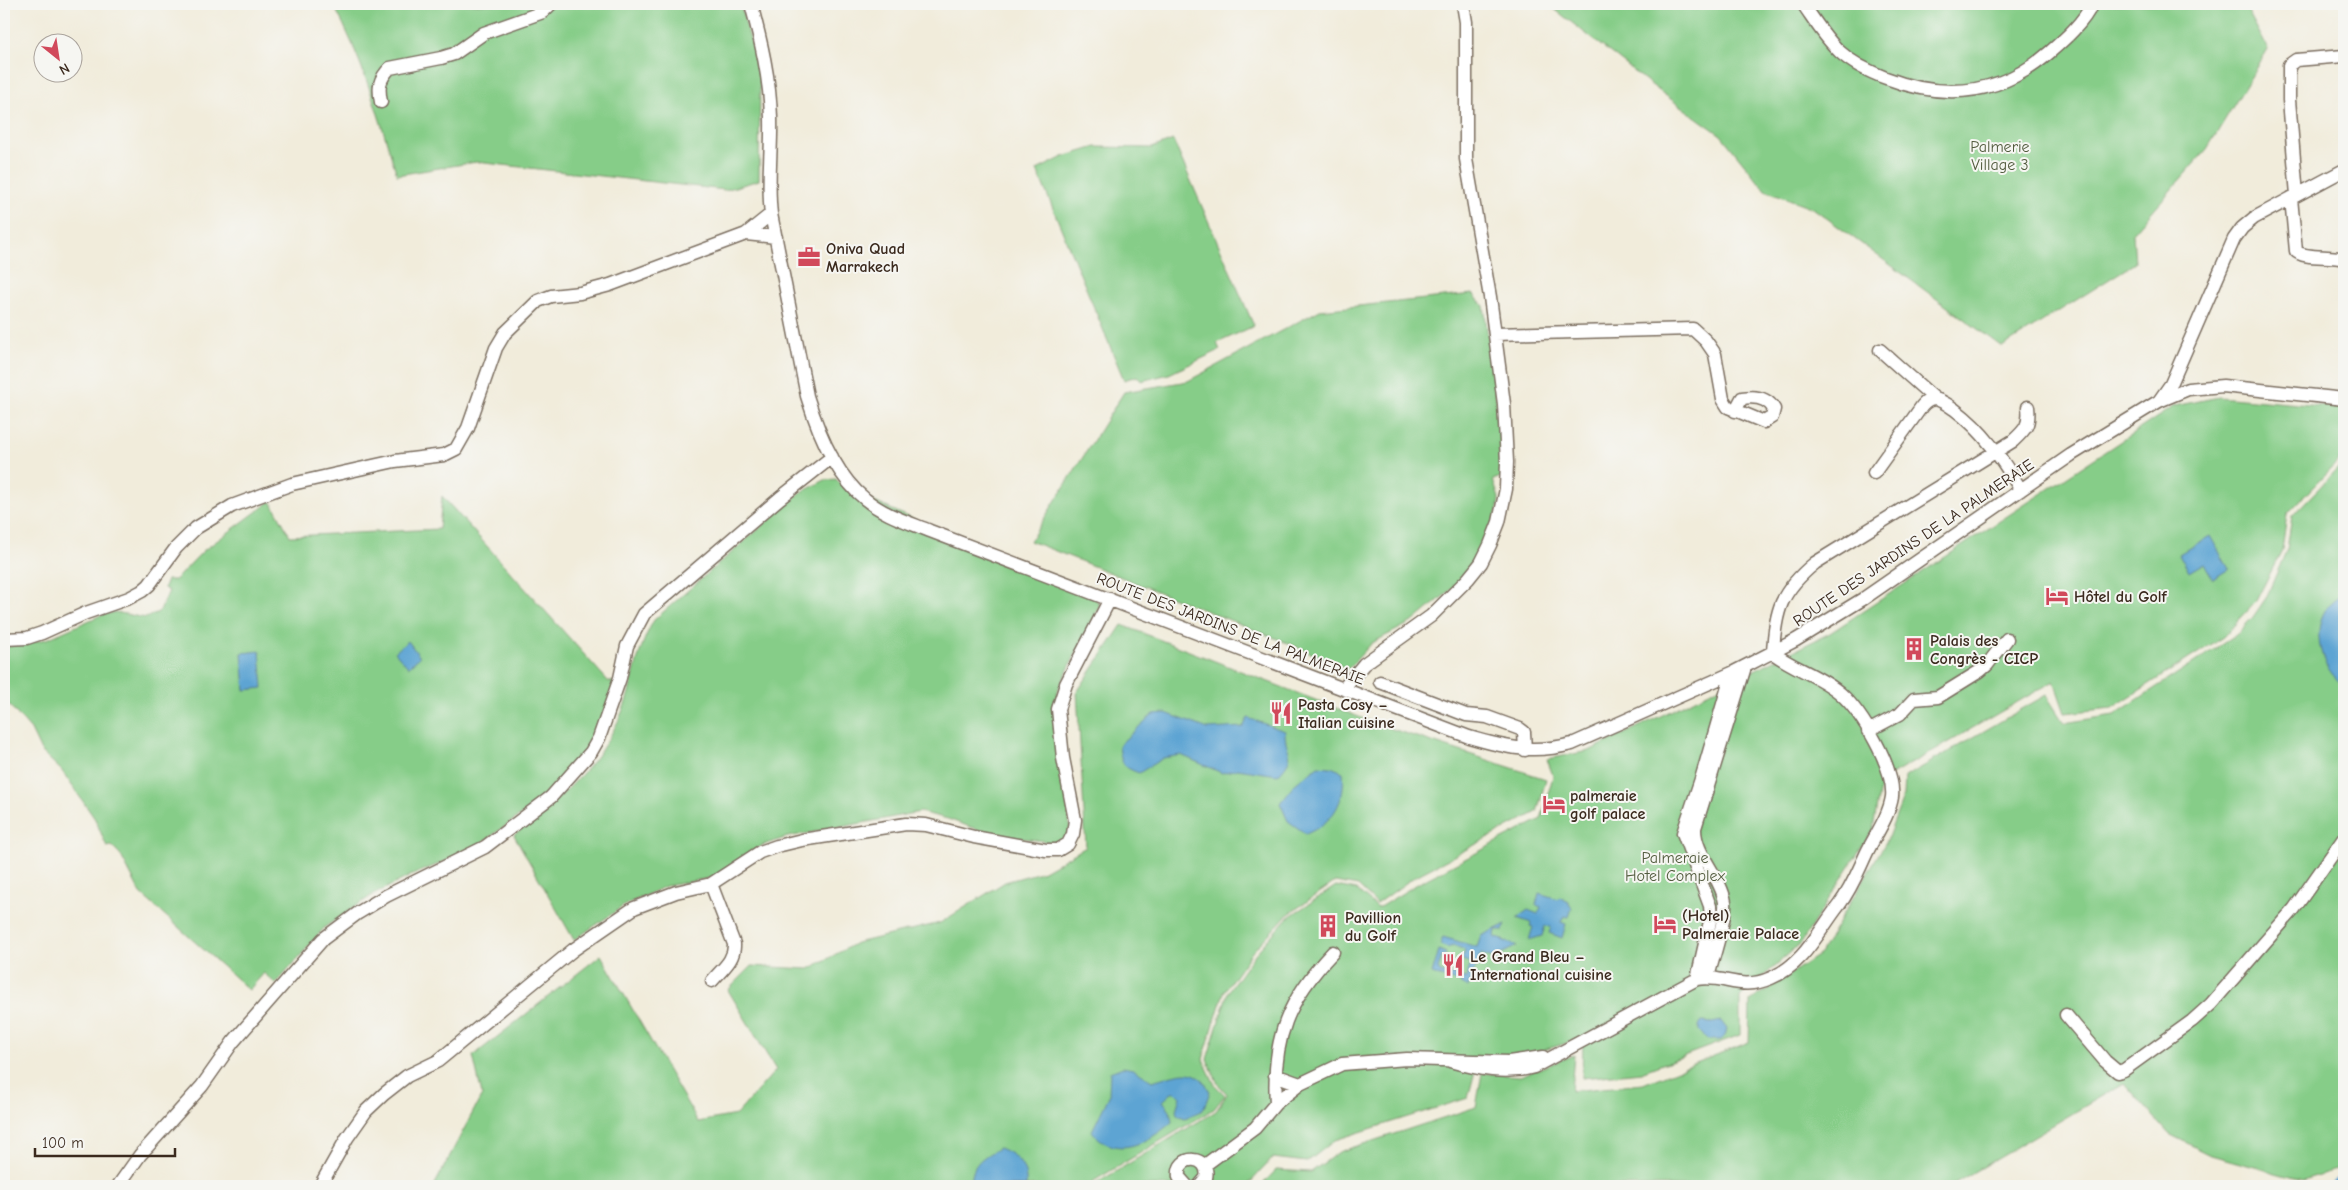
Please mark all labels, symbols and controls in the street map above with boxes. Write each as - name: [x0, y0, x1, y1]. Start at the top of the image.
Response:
- north arrow: [32, 32, 82, 82]
- text: N: [56, 59, 72, 78]
- park label: Palmerie Village 3: [1970, 138, 2030, 174]
- place label: Oniva Quad Marrakech: [826, 240, 905, 276]
- office icon: Oniva Quad Marrakech: [796, 244, 822, 270]
- street label: ROUTE DES JARDINS DE LA PALMERAIE: [1790, 455, 2037, 630]
- street label: ROUTE DES JARDINS DE LA PALMERAIE: [1094, 569, 1368, 689]
- hotel icon: Hôtel du Golf: [2044, 583, 2070, 609]
- place label: Hôtel du Golf: [2074, 588, 2168, 606]
- place label: Palais des Congrès - CICP: [1930, 632, 2038, 668]
- building icon: Palais des Congrès - CICP: [1901, 636, 1927, 662]
- place label: Pasta Cosy – Italian cuisine: [1298, 696, 1395, 732]
- restaurant icon: Pasta Cosy – Italian cuisine: [1268, 700, 1294, 726]
- place label: palmeraie golf palace: [1570, 787, 1646, 823]
- hotel icon: palmeraie golf palace: [1541, 791, 1567, 817]
- park label: Palmeraie Hotel Complex: [1625, 849, 1725, 885]
- place label: (Hotel) Palmeraie Palace: [1682, 907, 1799, 943]
- place label: Pavillion du Golf: [1345, 909, 1401, 945]
- hotel icon: (Hotel) Palmeraie Palace: [1652, 911, 1678, 937]
- building icon: Pavillion du Golf: [1315, 913, 1341, 939]
- place label: Le Grand Bleu – International cuisine: [1470, 948, 1612, 984]
- restaurant icon: Le Grand Bleu – International cuisine: [1440, 952, 1466, 978]
- scale bar: [35, 1125, 175, 1157]
- text: 100 m: [42, 1134, 84, 1152]

